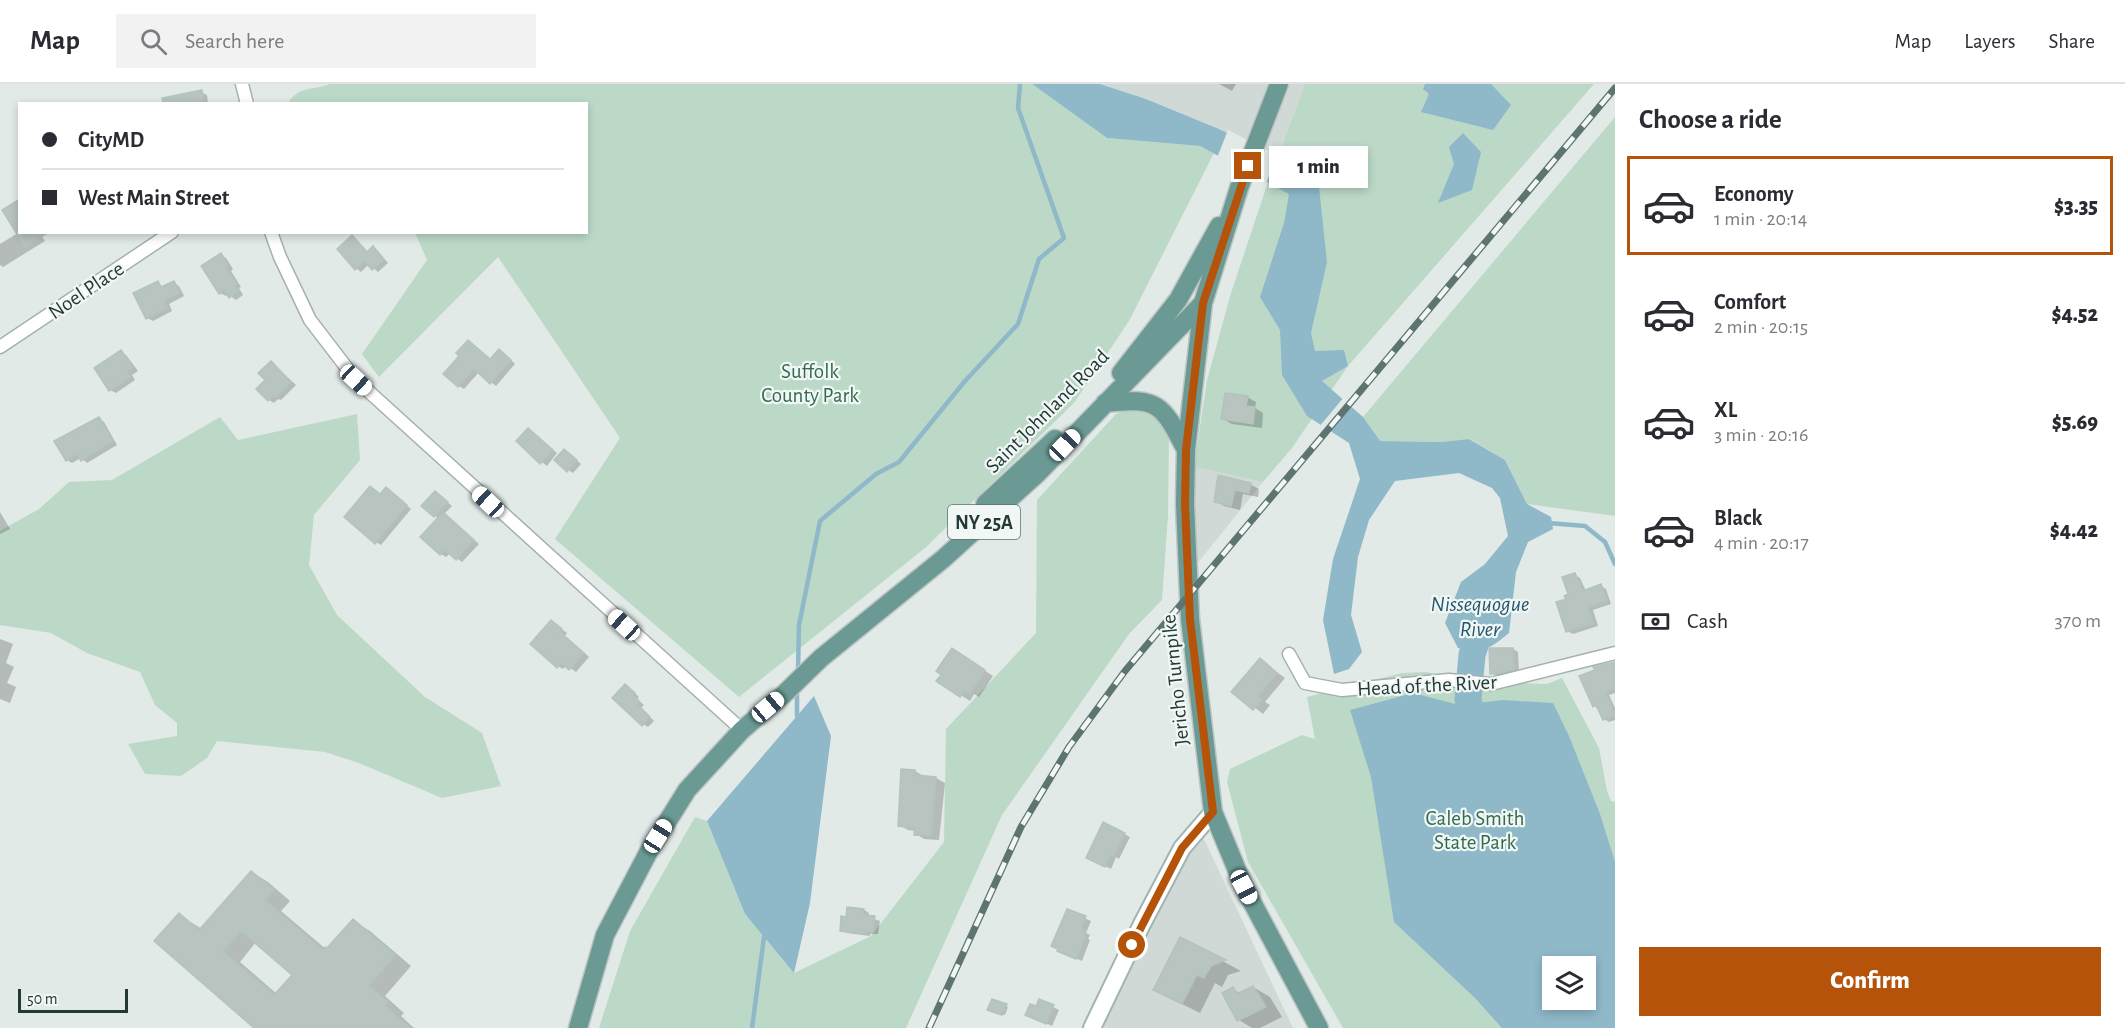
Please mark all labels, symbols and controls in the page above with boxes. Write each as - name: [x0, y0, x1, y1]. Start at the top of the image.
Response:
- search box: [116, 14, 536, 68]
- icon: search: [137, 25, 170, 58]
- text: Map: [30, 27, 80, 55]
- text: Search here: [185, 30, 284, 52]
- text: Map: [1895, 31, 1931, 52]
- text: Layers: [1964, 31, 2015, 52]
- text: Share: [2048, 31, 2095, 52]
- text: Choose a ride: [1639, 106, 1782, 133]
- text: CityMD: [78, 129, 144, 151]
- callout: 1 min: [1269, 145, 1368, 187]
- route end: [1234, 152, 1261, 179]
- text: 1 min: [1297, 157, 1340, 177]
- icon: car: [1642, 179, 1696, 233]
- text: Economy: [1714, 183, 1794, 205]
- text: West Main Street: [78, 187, 229, 209]
- text: $3.35: [2054, 195, 2098, 217]
- text: 1 min · 20:14: [1714, 209, 1807, 229]
- street label: Noel Place: [45, 258, 128, 323]
- icon: car: [1642, 287, 1696, 341]
- text: Comfort: [1714, 291, 1786, 313]
- text: $4.52: [2051, 303, 2098, 325]
- text: 2 min · 20:15: [1714, 317, 1808, 337]
- street label: Saint Johnland Road: [982, 346, 1113, 477]
- car: [337, 361, 375, 399]
- park label: Suffolk County Park: [761, 361, 859, 406]
- icon: car: [1642, 395, 1696, 449]
- text: XL: [1714, 399, 1737, 421]
- text: $5.69: [2052, 411, 2098, 433]
- text: 3 min · 20:16: [1714, 425, 1808, 445]
- car: [1046, 426, 1084, 464]
- car: [469, 483, 507, 521]
- icon: car: [1642, 503, 1696, 557]
- road number: NY 25A: [948, 505, 1020, 539]
- text: Black: [1714, 507, 1762, 529]
- text: $4.42: [2050, 519, 2098, 541]
- text: 4 min · 20:17: [1714, 533, 1809, 553]
- water label: Nissequogue River: [1431, 593, 1529, 640]
- icon: cash: [1639, 605, 1672, 638]
- car: [605, 606, 643, 644]
- text: Cash: [1687, 610, 1728, 632]
- text: 370 m: [2055, 611, 2101, 631]
- street label: Jericho Turnpike: [1158, 613, 1193, 747]
- street label: Head of the River: [1357, 671, 1498, 700]
- car: [748, 689, 788, 725]
- park label: Caleb Smith State Park: [1426, 808, 1524, 853]
- car: [641, 816, 675, 856]
- car: [1228, 867, 1260, 907]
- route start: [1118, 931, 1145, 958]
- button: Confirm: [1639, 947, 2101, 1016]
- map controls: [1542, 956, 1596, 1010]
- button: layers: [1542, 956, 1596, 1010]
- scale bar: [18, 986, 128, 1014]
- text: 50 m: [27, 991, 58, 1007]

